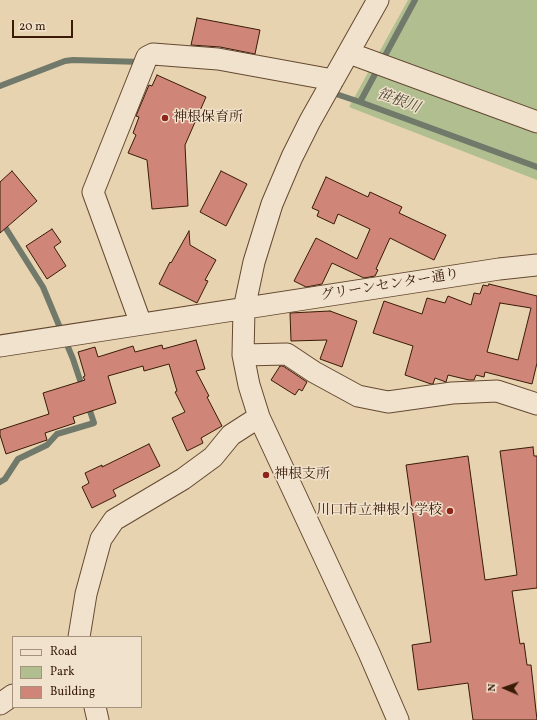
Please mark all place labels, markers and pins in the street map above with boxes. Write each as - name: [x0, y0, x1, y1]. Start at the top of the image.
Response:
- place label: 神根保育所: [173, 110, 243, 126]
- marker: 神根保育所: [160, 113, 170, 123]
- place label: 神根支所: [274, 467, 330, 483]
- marker: 神根支所: [261, 470, 271, 480]
- place label: 川口市立神根小学校: [316, 503, 442, 519]
- marker: 川口市立神根小学校: [445, 506, 455, 516]

